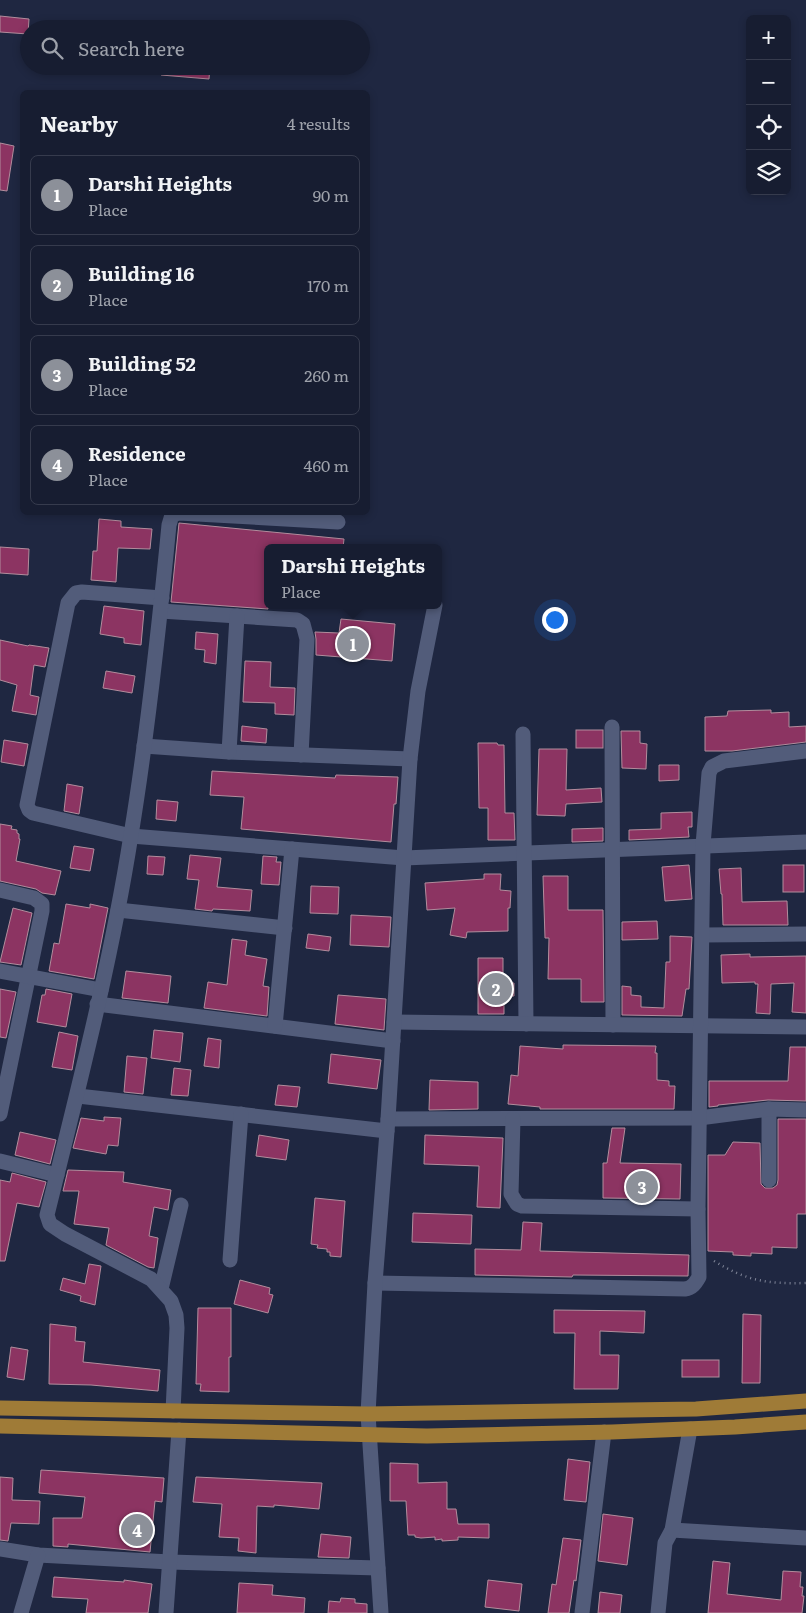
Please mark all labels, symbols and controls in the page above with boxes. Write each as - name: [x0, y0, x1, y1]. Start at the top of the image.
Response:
- map controls: [746, 15, 791, 195]
- button: +: [746, 15, 791, 60]
- search box: [20, 20, 370, 75]
- icon: search: [38, 34, 66, 62]
- text: Search here: [78, 34, 185, 62]
- button: −: [746, 60, 791, 105]
- button: locate: [746, 105, 791, 150]
- text: Nearby: [40, 107, 118, 138]
- text: 4 results: [287, 111, 350, 135]
- button: layers: [746, 150, 791, 195]
- text: Darshi Heights: [88, 169, 232, 197]
- text: 1: [54, 183, 60, 207]
- text: 90 m: [313, 183, 349, 207]
- text: Place: [88, 197, 128, 221]
- text: Building 16: [88, 259, 194, 287]
- text: 2: [53, 273, 61, 297]
- text: 170 m: [307, 273, 349, 297]
- text: Place: [88, 287, 128, 311]
- text: Building 52: [88, 349, 196, 377]
- text: 3: [53, 363, 61, 387]
- text: 260 m: [304, 363, 349, 387]
- text: Place: [88, 377, 128, 401]
- text: Residence: [88, 439, 186, 467]
- text: 4: [52, 453, 62, 477]
- text: 460 m: [304, 453, 349, 477]
- text: Place: [88, 467, 128, 491]
- popup: [264, 544, 442, 609]
- text: Darshi Heights: [281, 551, 425, 579]
- text: Place: [281, 579, 321, 603]
- your location: [542, 607, 568, 633]
- pin: 1: [337, 625, 369, 663]
- pin: 2: [480, 970, 512, 1008]
- pin: 3: [626, 1168, 658, 1206]
- pin: 4: [121, 1511, 153, 1549]

